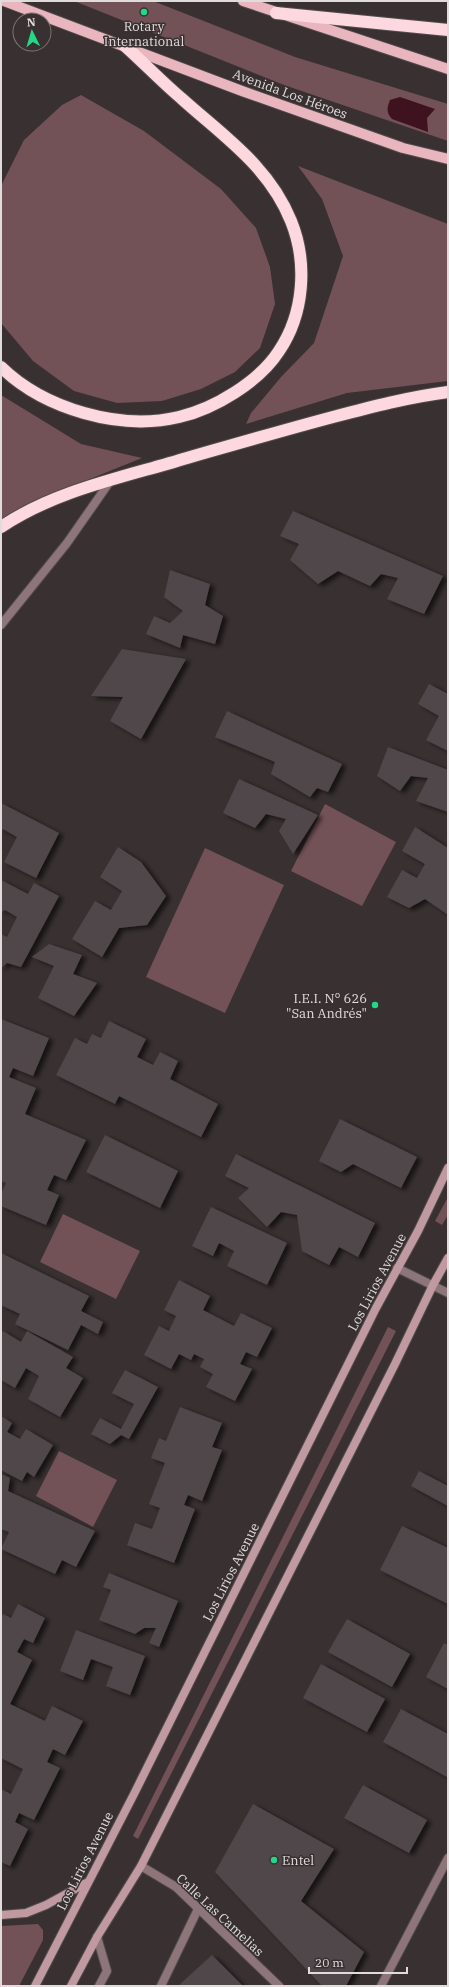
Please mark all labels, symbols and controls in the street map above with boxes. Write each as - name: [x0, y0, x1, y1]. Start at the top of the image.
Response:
- marker: Rotary International: [139, 7, 149, 17]
- north arrow: [12, 12, 52, 52]
- text: N: [26, 15, 36, 29]
- place label: Rotary International: [104, 18, 184, 50]
- street label: Avenida Los Héroes: [230, 65, 350, 123]
- place label: I.E.I. N° 626 "San Andrés": [286, 990, 367, 1022]
- marker: I.E.I. N° 626 "San Andrés": [370, 1000, 380, 1010]
- street label: Los Lirios Avenue: [344, 1230, 410, 1334]
- street label: Los Lirios Avenue: [199, 1520, 263, 1624]
- street label: Los Lirios Avenue: [53, 1809, 117, 1913]
- place label: Entel: [282, 1852, 314, 1869]
- marker: Entel: [269, 1855, 279, 1865]
- street label: Calle Las Camelias: [173, 1870, 267, 1960]
- scale bar: [309, 1949, 407, 1975]
- text: 20 m: [315, 1955, 344, 1970]

